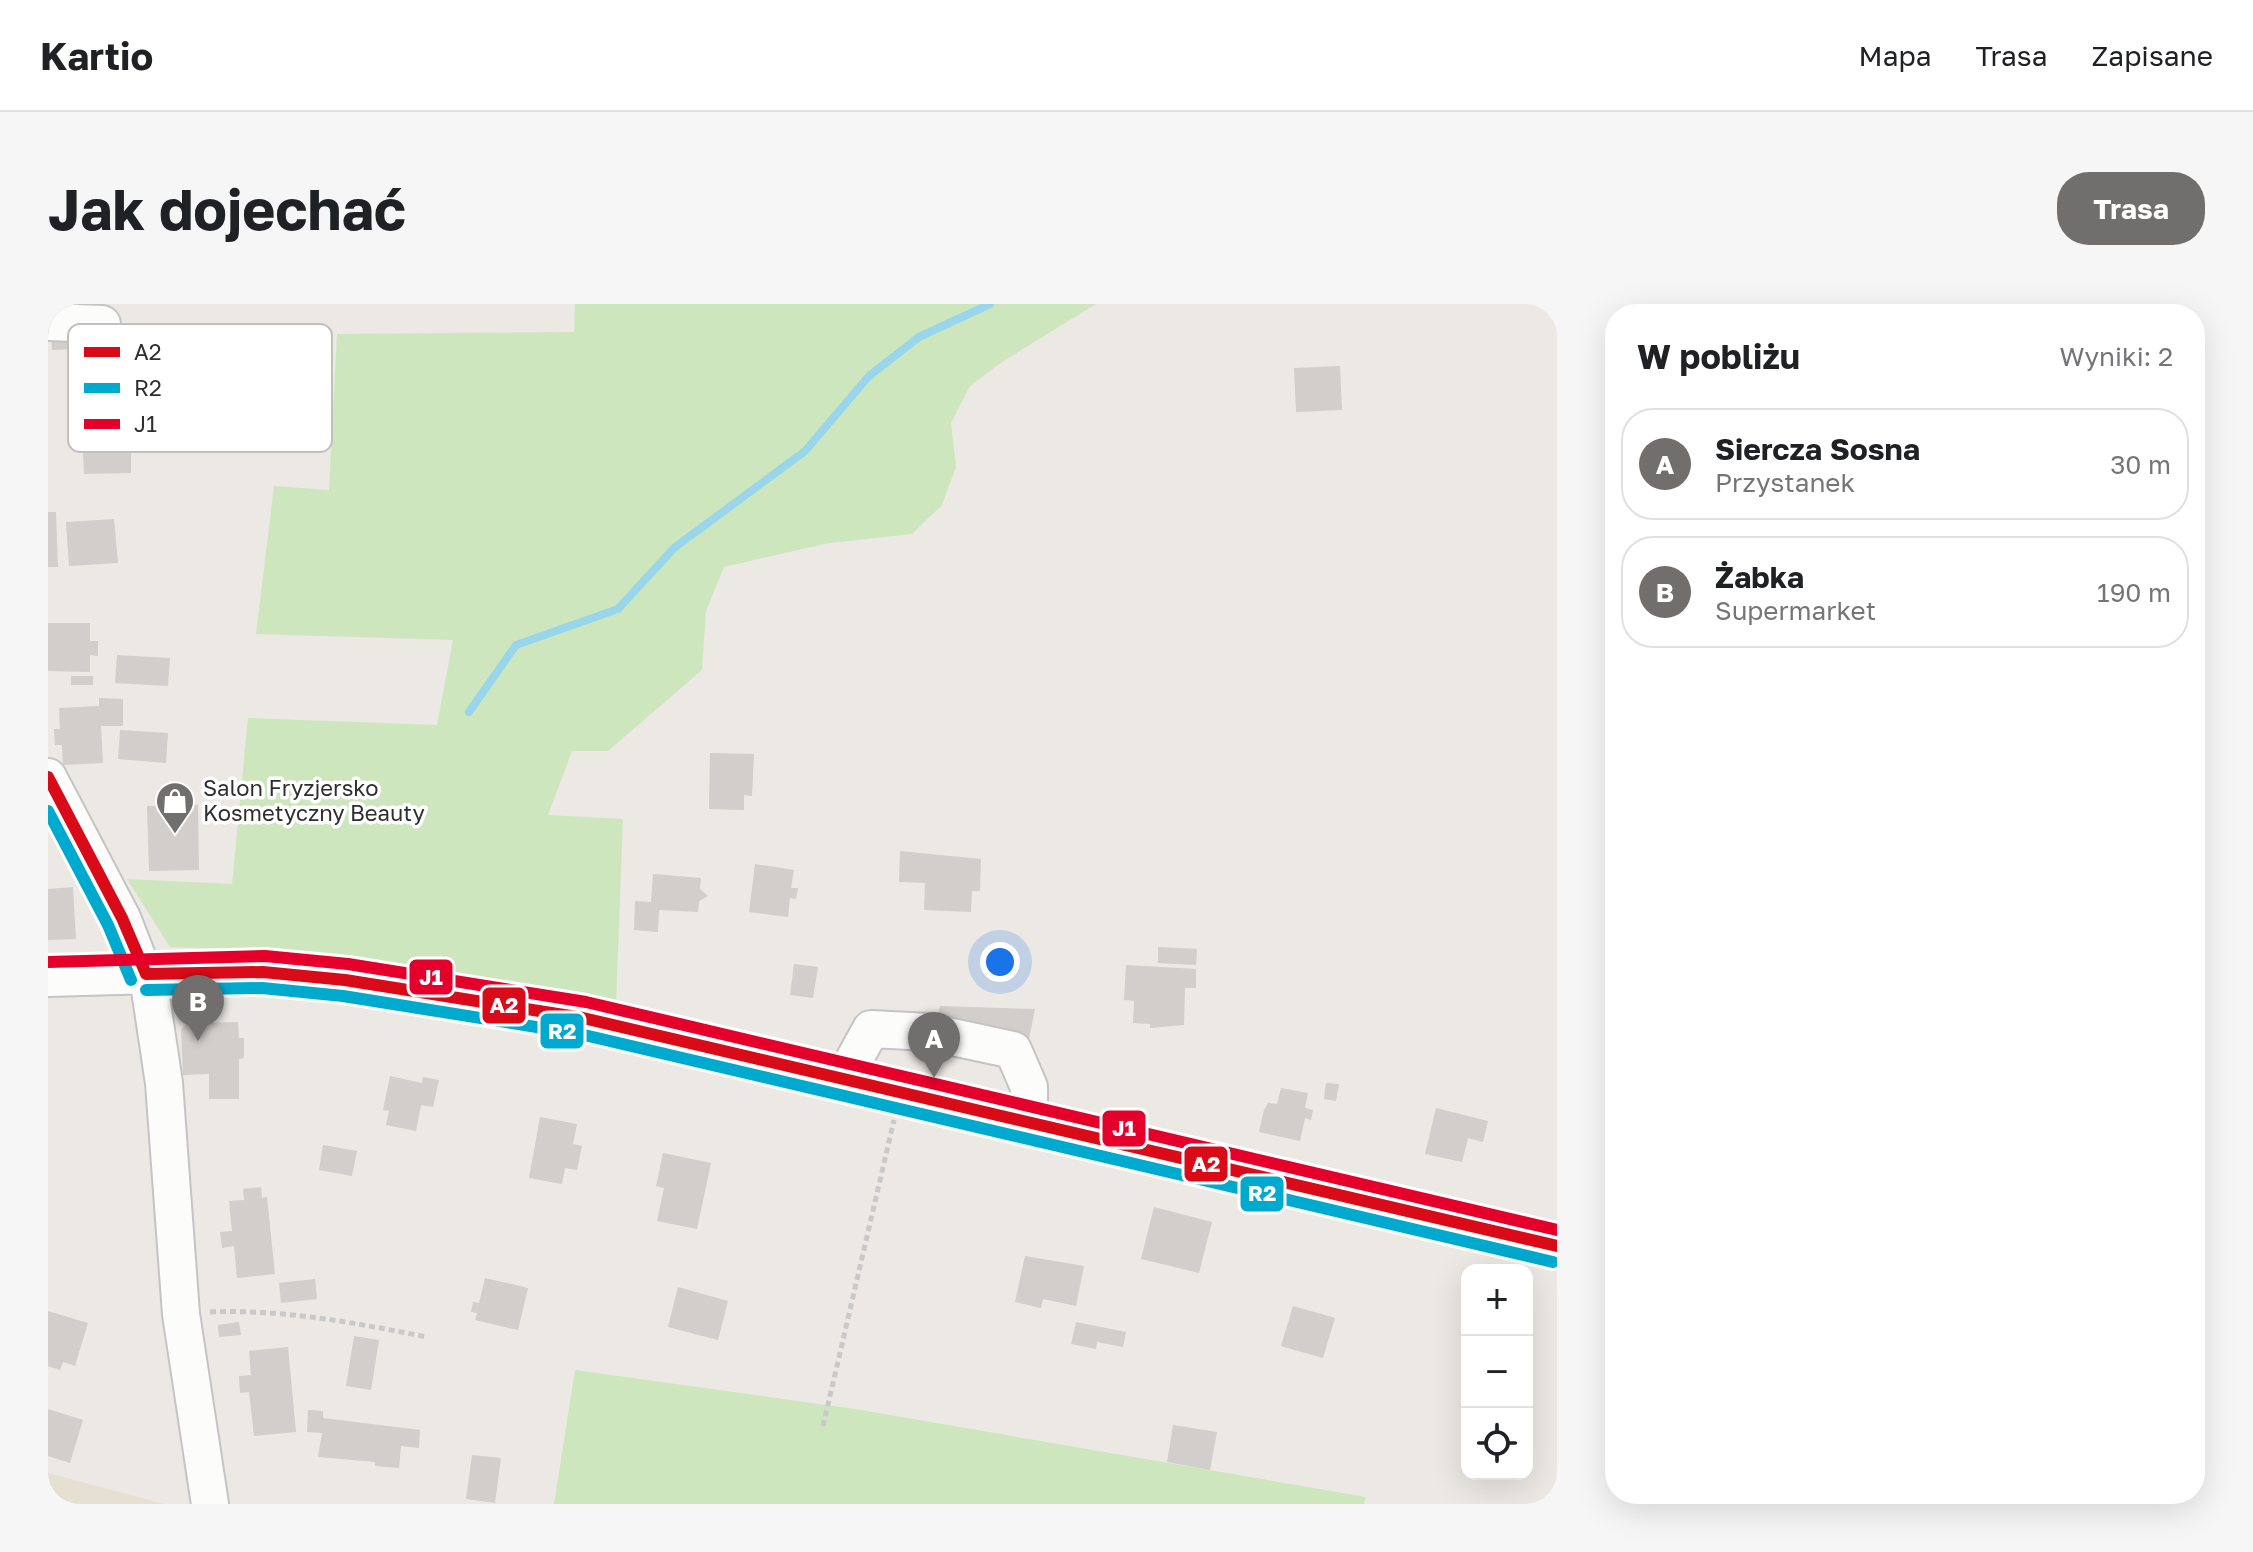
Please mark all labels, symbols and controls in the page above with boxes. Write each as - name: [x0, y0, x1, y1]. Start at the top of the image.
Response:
- text: Kartio: [40, 33, 153, 78]
- text: Mapa: [1859, 39, 1932, 72]
- text: Trasa: [1976, 39, 2048, 72]
- text: Zapisane: [2092, 39, 2213, 72]
- button: Trasa: [2057, 172, 2205, 245]
- text: Jak dojechać: [48, 175, 406, 242]
- legend: [68, 324, 332, 452]
- text: W pobliżu: [1637, 336, 1800, 376]
- text: A2: [134, 338, 162, 365]
- text: Wyniki: 2: [2059, 341, 2173, 372]
- text: R2: [134, 374, 162, 401]
- text: J1: [134, 410, 157, 437]
- text: Siercza Sosna: [1715, 431, 1920, 467]
- text: A: [1656, 449, 1674, 480]
- text: 30 m: [2110, 449, 2171, 480]
- text: Przystanek: [1715, 467, 1855, 498]
- text: Żabka: [1715, 559, 1804, 595]
- text: B: [1656, 577, 1674, 608]
- text: 190 m: [2097, 577, 2171, 608]
- text: Supermarket: [1715, 595, 1876, 626]
- place label: Salon Fryzjersko Kosmetyczny Beauty: [203, 774, 425, 826]
- shop icon: Salon Fryzjersko Kosmetyczny Beauty: [154, 780, 196, 835]
- your location: [980, 942, 1020, 982]
- line badge: J1: [408, 958, 454, 996]
- text: J1: [419, 963, 443, 990]
- pin: B: [172, 975, 224, 1041]
- line badge: A2: [481, 986, 527, 1025]
- text: A2: [489, 991, 519, 1018]
- line badge: R2: [539, 1012, 585, 1050]
- pin: A: [908, 1012, 960, 1078]
- text: R2: [548, 1017, 576, 1044]
- line badge: J1: [1101, 1109, 1147, 1148]
- text: J1: [1112, 1114, 1136, 1141]
- line badge: A2: [1183, 1145, 1229, 1183]
- text: A2: [1191, 1150, 1221, 1177]
- line badge: R2: [1239, 1175, 1285, 1213]
- text: R2: [1248, 1179, 1276, 1206]
- map controls: [1461, 1264, 1533, 1480]
- button: +: [1461, 1264, 1533, 1336]
- button: −: [1461, 1336, 1533, 1408]
- button: locate: [1461, 1408, 1533, 1480]

